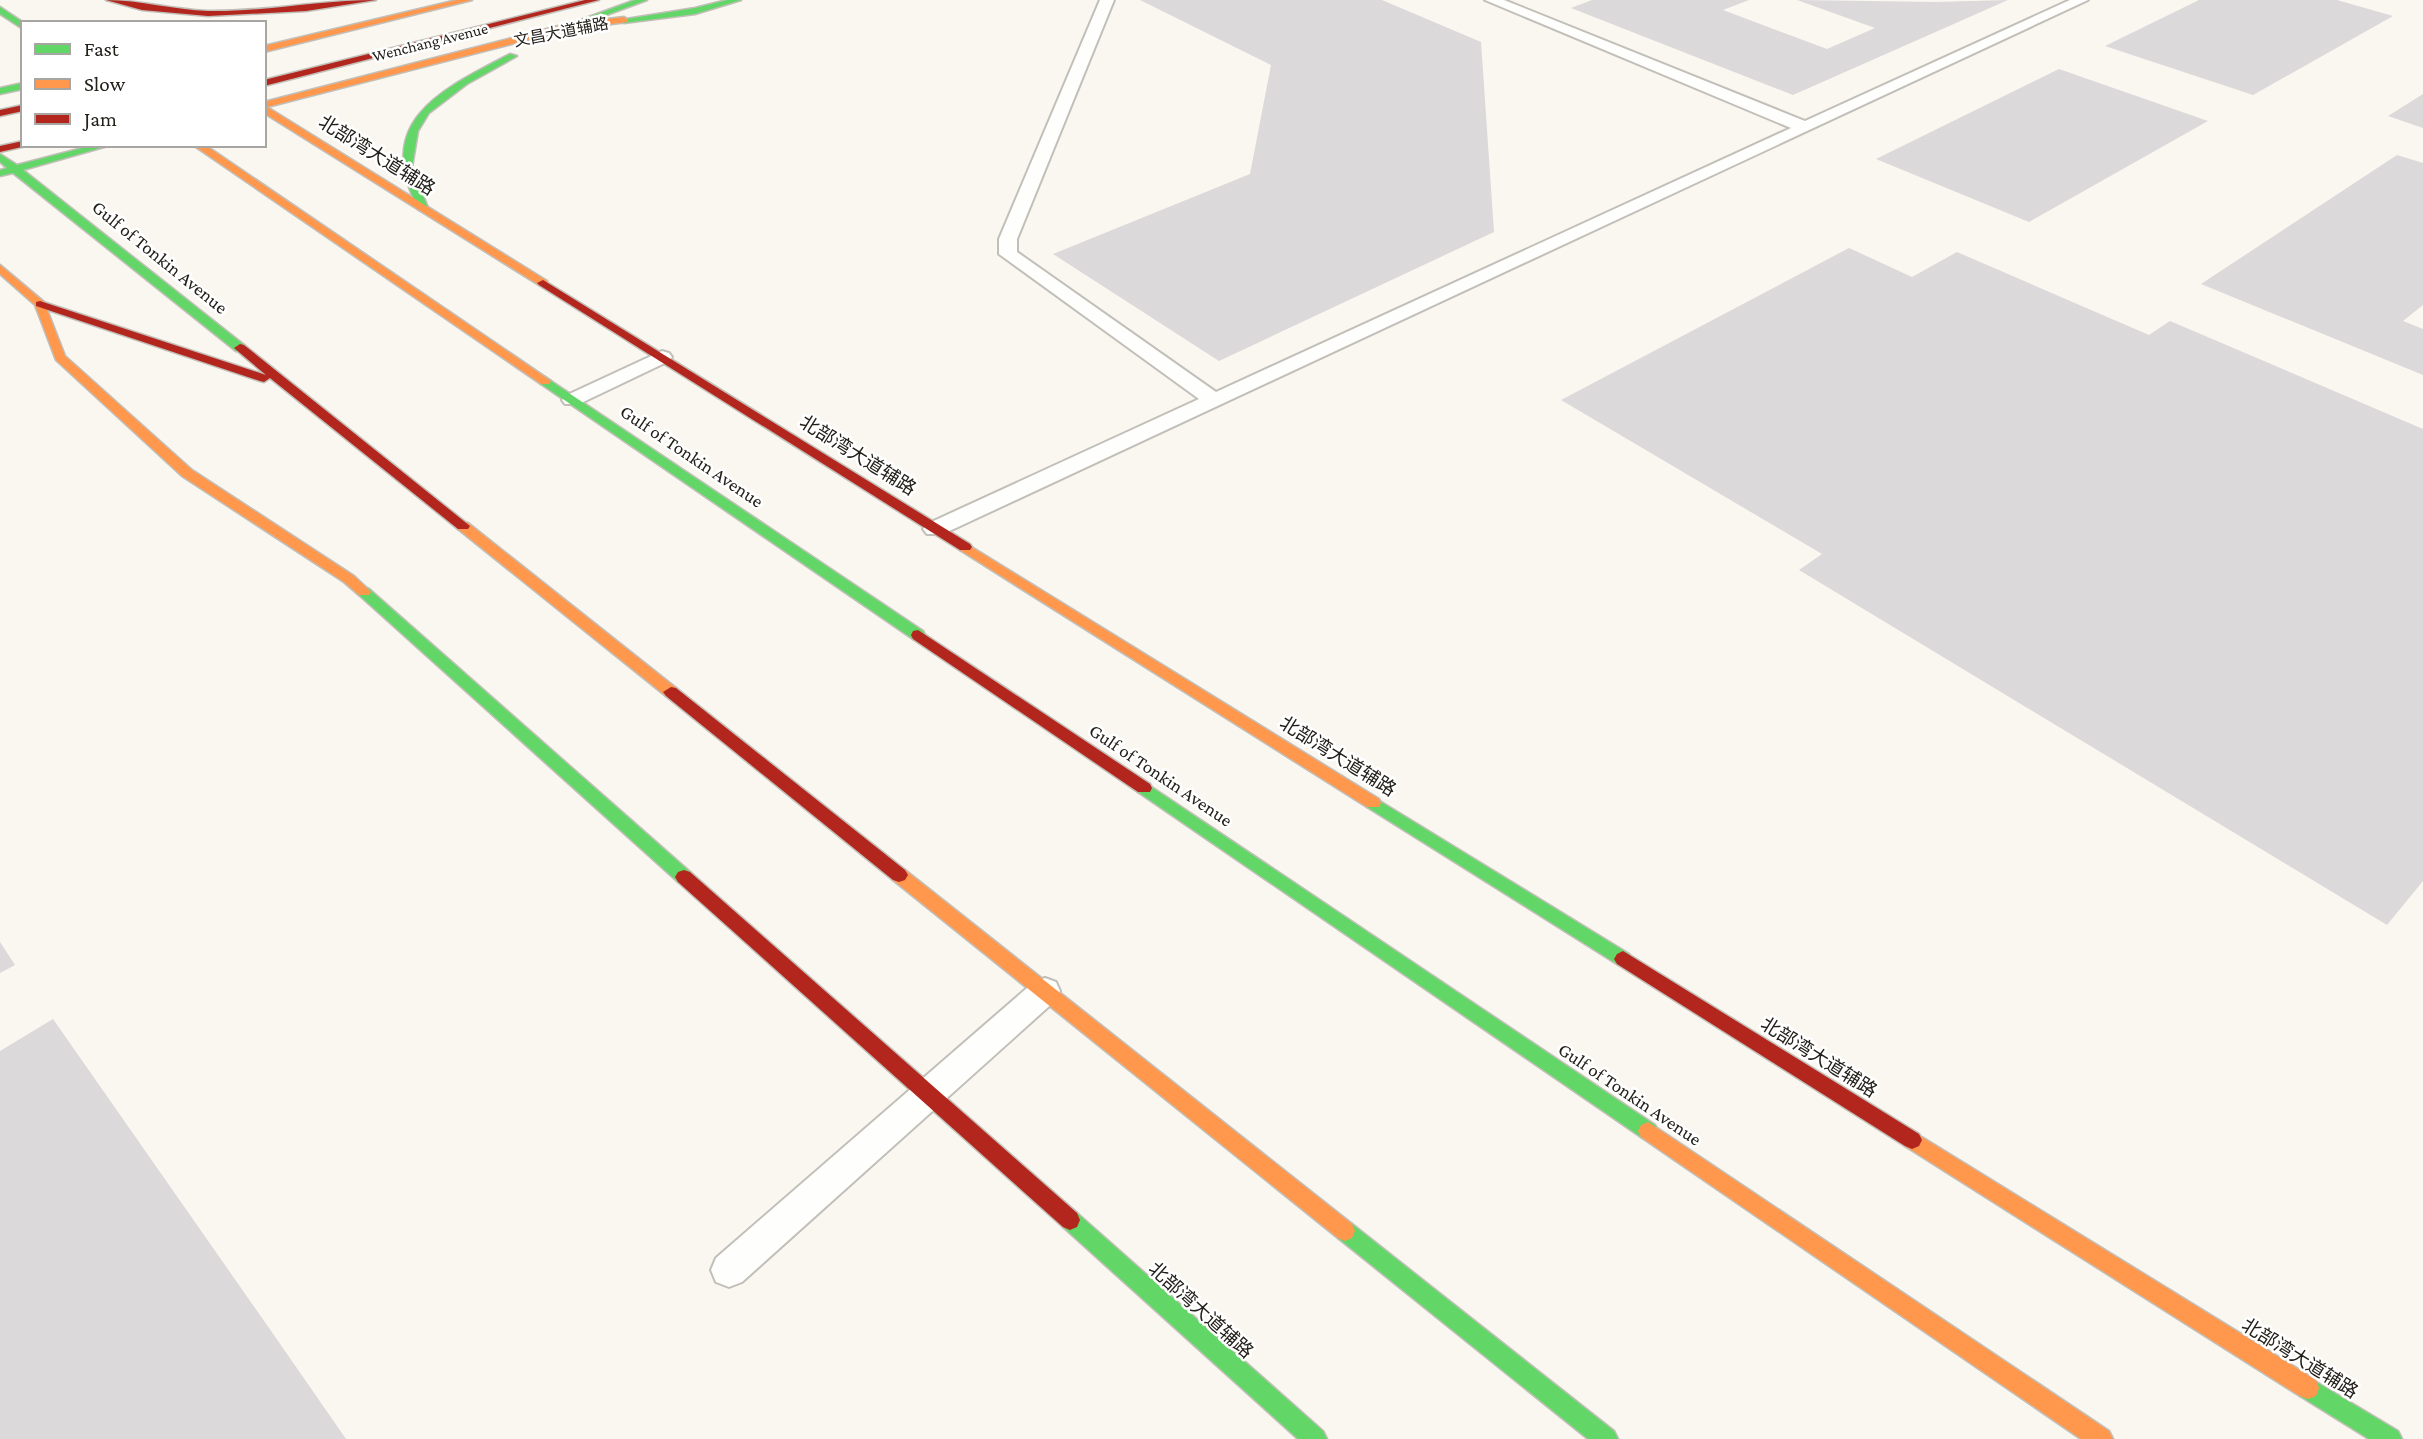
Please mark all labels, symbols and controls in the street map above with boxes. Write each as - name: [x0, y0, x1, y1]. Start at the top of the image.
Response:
- street label: 文昌大道辅路: [512, 14, 610, 50]
- street label: Wenchang Avenue: [370, 19, 490, 66]
- legend: [21, 21, 266, 147]
- text: Fast: [84, 37, 120, 61]
- text: Slow: [84, 72, 126, 96]
- text: Jam: [82, 107, 117, 131]
- street label: 北部湾大道辅路: [315, 111, 439, 199]
- street label: Gulf of Tonkin Avenue: [88, 196, 232, 318]
- street label: Gulf of Tonkin Avenue: [617, 400, 767, 512]
- street label: 北部湾大道辅路: [796, 411, 920, 499]
- street label: 北部湾大道辅路: [1276, 712, 1400, 800]
- street label: Gulf of Tonkin Avenue: [1086, 719, 1236, 831]
- street label: 北部湾大道辅路: [1757, 1013, 1881, 1101]
- street label: Gulf of Tonkin Avenue: [1555, 1038, 1705, 1150]
- street label: 北部湾大道辅路: [1145, 1258, 1257, 1362]
- street label: 北部湾大道辅路: [2238, 1314, 2362, 1402]

